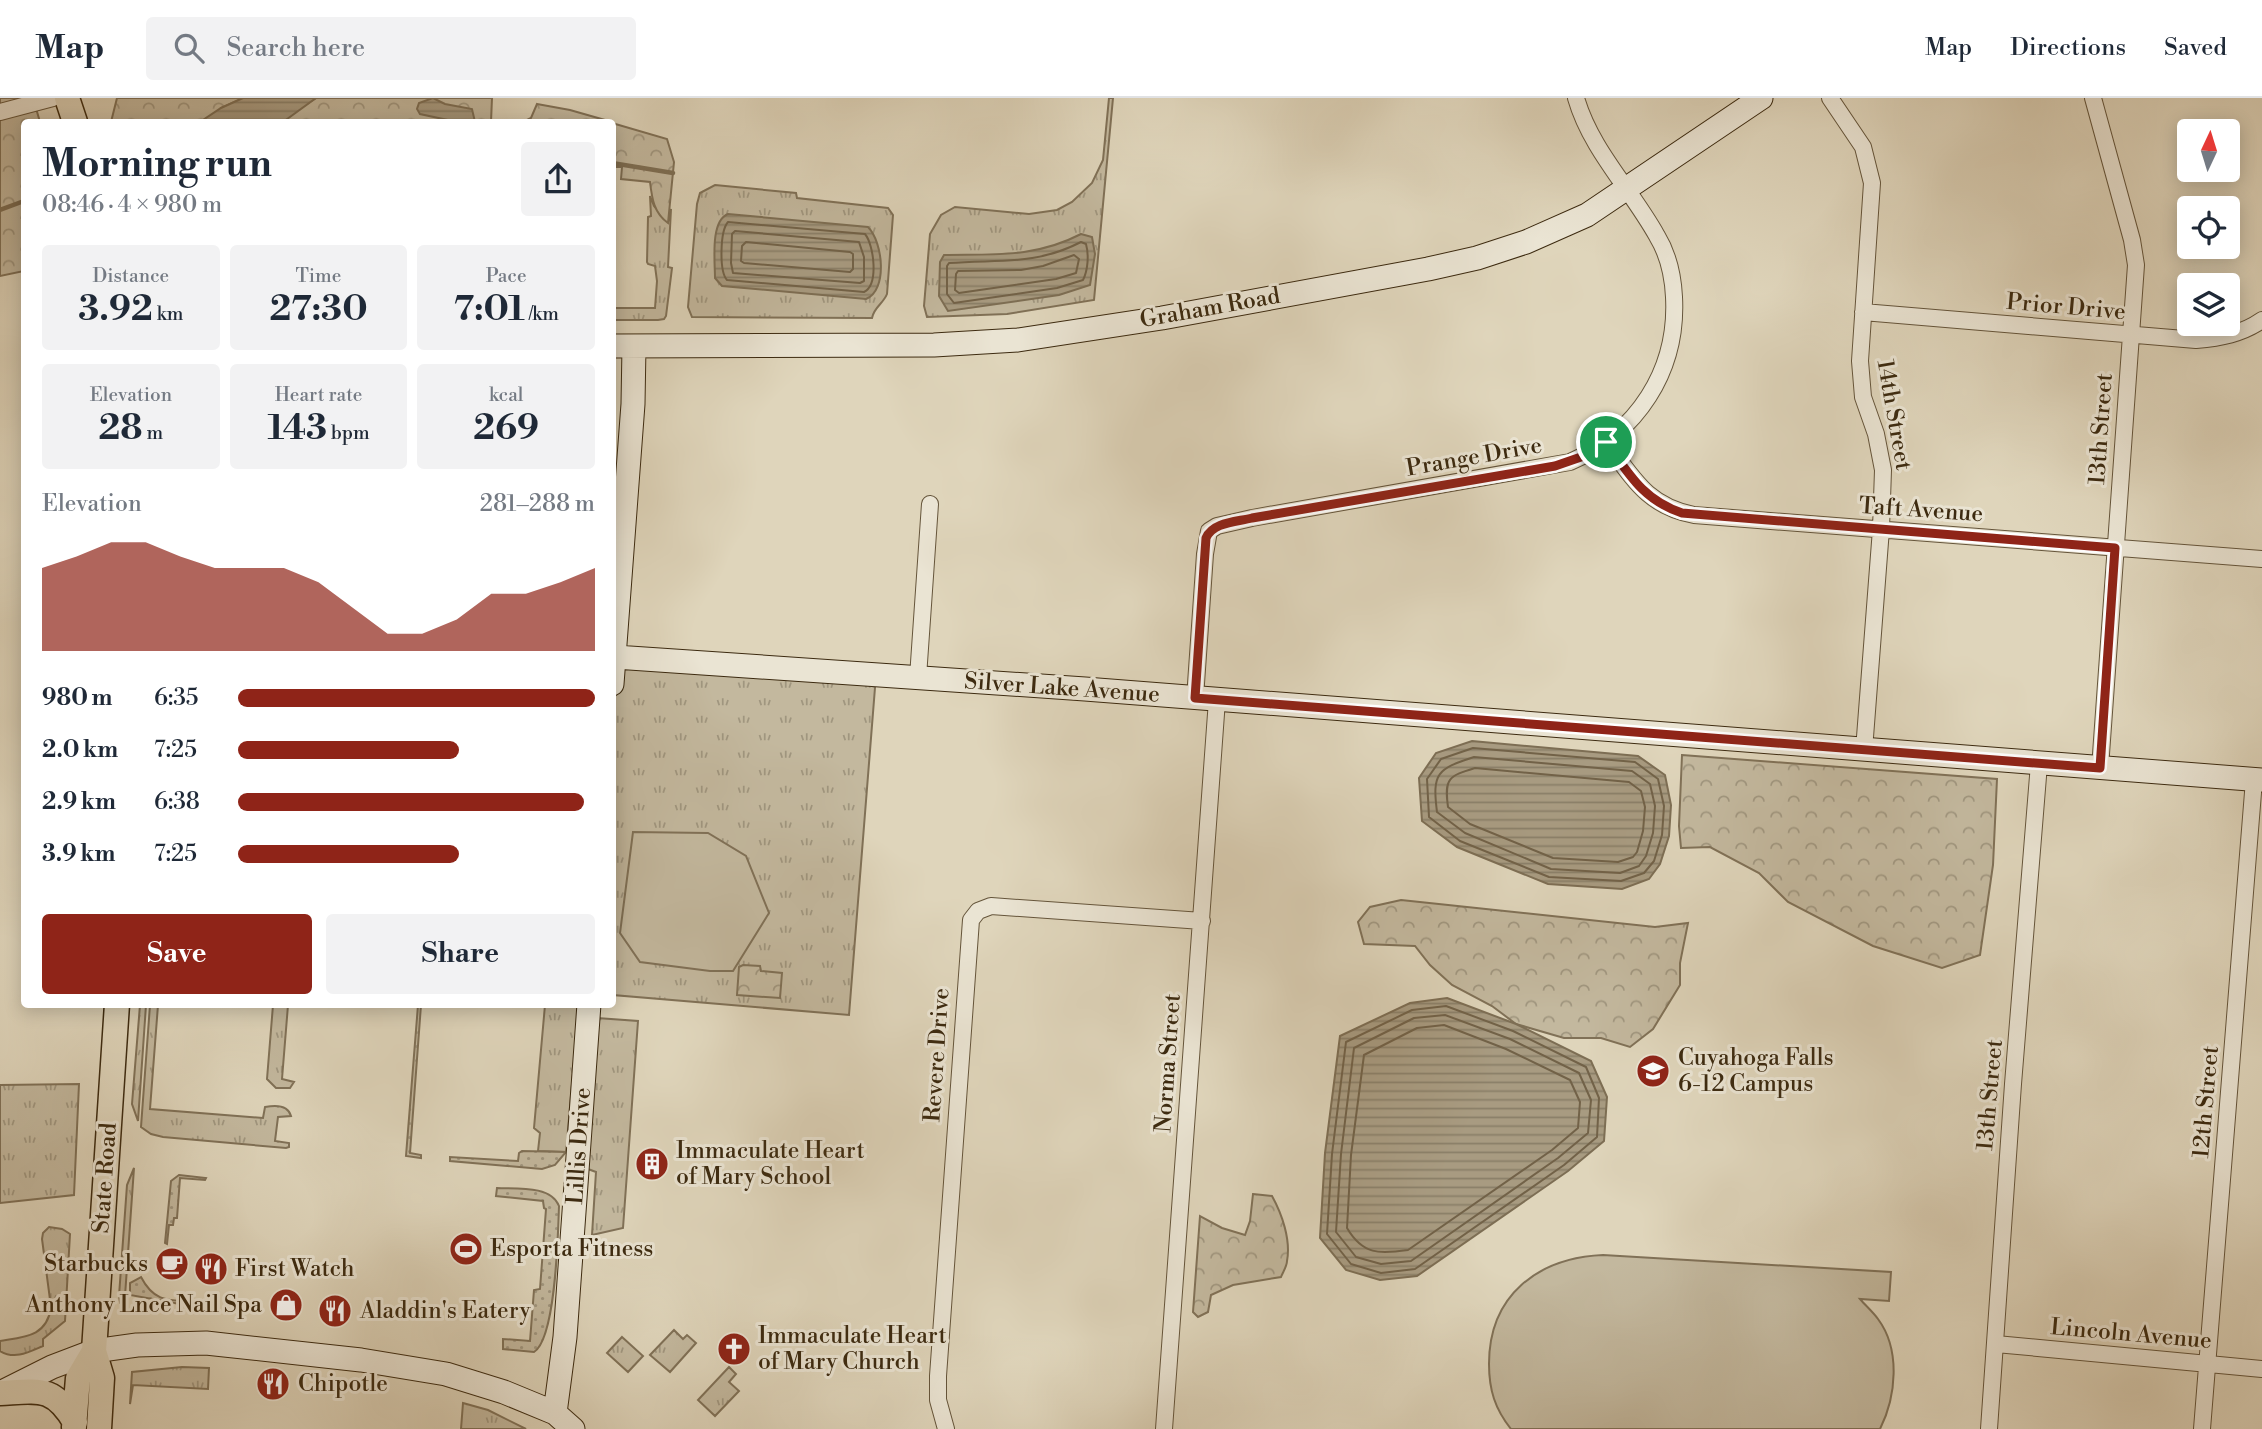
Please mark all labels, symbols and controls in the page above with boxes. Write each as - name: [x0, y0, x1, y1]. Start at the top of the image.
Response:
- search box: [146, 17, 636, 80]
- text: Map: [35, 28, 104, 69]
- icon: search: [170, 29, 208, 67]
- text: Search here: [226, 32, 365, 64]
- text: Map: [1925, 33, 1972, 63]
- text: Directions: [2010, 33, 2126, 63]
- text: Saved: [2164, 33, 2227, 63]
- north arrow: [2177, 119, 2240, 182]
- map controls: [2177, 119, 2240, 336]
- text: Morning run: [42, 141, 272, 188]
- button: share: [521, 142, 595, 216]
- text: 08:46 · 4 × 980 m: [42, 191, 222, 219]
- button: locate: [2177, 196, 2240, 259]
- text: Distance: [92, 264, 169, 288]
- text: Time: [296, 264, 341, 288]
- text: Pace: [486, 264, 527, 288]
- button: layers: [2177, 273, 2240, 336]
- street label: Graham Road: [1138, 282, 1282, 334]
- text: 3.92: [78, 288, 153, 331]
- text: 27:30: [269, 288, 368, 331]
- text: 7:01: [454, 288, 525, 331]
- street label: Prior Drive: [2005, 288, 2127, 326]
- text: km: [153, 302, 183, 326]
- text: /km: [525, 302, 559, 326]
- street label: 14th Street: [1870, 357, 1918, 473]
- street label: 13th Street: [2083, 372, 2119, 486]
- text: Elevation: [90, 383, 172, 407]
- text: Heart rate: [275, 383, 362, 407]
- text: kcal: [489, 383, 523, 407]
- text: 28: [98, 407, 143, 450]
- text: 143: [267, 407, 327, 450]
- text: 269: [473, 407, 539, 450]
- pin: [1576, 412, 1636, 472]
- text: m: [143, 421, 163, 445]
- text: bpm: [327, 421, 370, 445]
- icon: arrive: [1587, 423, 1625, 461]
- street label: Prange Drive: [1404, 431, 1544, 483]
- text: Elevation: [42, 490, 142, 518]
- text: 281–288 m: [480, 490, 595, 518]
- street label: Taft Avenue: [1858, 492, 1984, 528]
- street label: Silver Lake Avenue: [963, 667, 1161, 709]
- text: 980 m: [42, 684, 112, 712]
- text: 6:35: [154, 684, 199, 712]
- text: 2.0 km: [42, 736, 118, 764]
- text: 7:25: [154, 736, 197, 764]
- text: 2.9 km: [42, 788, 116, 816]
- text: 6:38: [154, 788, 200, 816]
- text: 3.9 km: [42, 840, 115, 868]
- text: 7:25: [154, 840, 197, 868]
- button: Save: [42, 914, 312, 994]
- button: Share: [326, 914, 595, 994]
- street label: Revere Drive: [918, 987, 956, 1123]
- street label: Norma Street: [1149, 993, 1187, 1133]
- street label: 13th Street: [1971, 1038, 2009, 1152]
- place label: Cuyahoga Falls 6-12 Campus: [1678, 1044, 1834, 1098]
- street label: 12th Street: [2187, 1045, 2225, 1159]
- school or university icon: Cuyahoga Falls 6-12 Campus: [1634, 1052, 1672, 1090]
- street label: Lillis Drive: [561, 1086, 597, 1206]
- street label: State Road: [87, 1122, 123, 1234]
- place label: Immaculate Heart of Mary School: [676, 1137, 865, 1191]
- building icon: Immaculate Heart of Mary School: [633, 1145, 671, 1183]
- sports icon: Esporta Fitness: [447, 1230, 485, 1268]
- place label: Esporta Fitness: [490, 1235, 653, 1263]
- cafe icon: Starbucks: [153, 1245, 191, 1283]
- place label: Starbucks: [44, 1250, 148, 1278]
- restaurant icon: First Watch: [192, 1250, 230, 1288]
- place label: First Watch: [235, 1255, 355, 1283]
- shop icon: Anthony Lnce Nail Spa: [267, 1286, 305, 1324]
- place label: Anthony Lnce Nail Spa: [24, 1291, 262, 1319]
- restaurant icon: Aladdin's Eatery: [316, 1292, 354, 1330]
- place label: Aladdin's Eatery: [359, 1297, 531, 1325]
- street label: Lincoln Avenue: [2049, 1313, 2213, 1355]
- place label: Immaculate Heart of Mary Church: [758, 1322, 947, 1376]
- church icon: Immaculate Heart of Mary Church: [715, 1330, 753, 1368]
- restaurant icon: Chipotle: [254, 1365, 292, 1403]
- place label: Chipotle: [298, 1370, 388, 1398]

